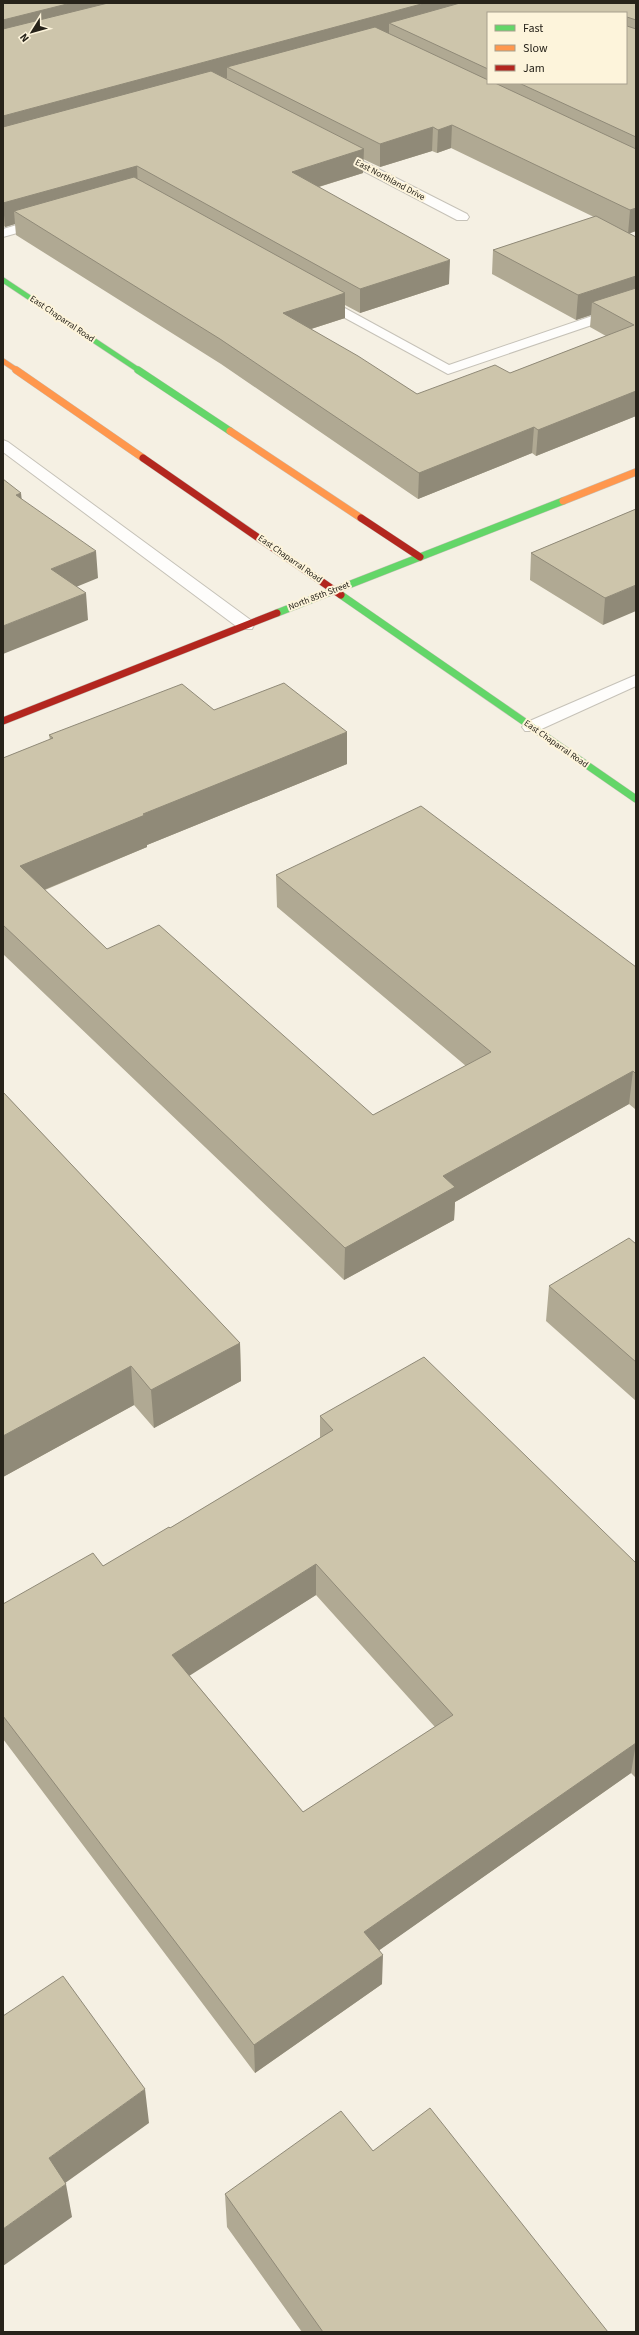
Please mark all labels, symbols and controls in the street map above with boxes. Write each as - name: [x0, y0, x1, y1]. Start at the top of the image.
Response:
- north arrow: [12, 12, 52, 52]
- legend: [487, 12, 627, 84]
- text: Fast: [523, 20, 543, 37]
- text: N: [16, 30, 33, 45]
- text: Slow: [523, 40, 548, 57]
- text: Jam: [523, 60, 545, 77]
- street label: East Northland Drive: [353, 156, 428, 204]
- street label: East Chaparral Road: [27, 292, 97, 346]
- street label: East Chaparral Road: [255, 532, 325, 586]
- street label: North 85th Street: [286, 578, 352, 614]
- street label: East Chaparral Road: [521, 717, 591, 771]

